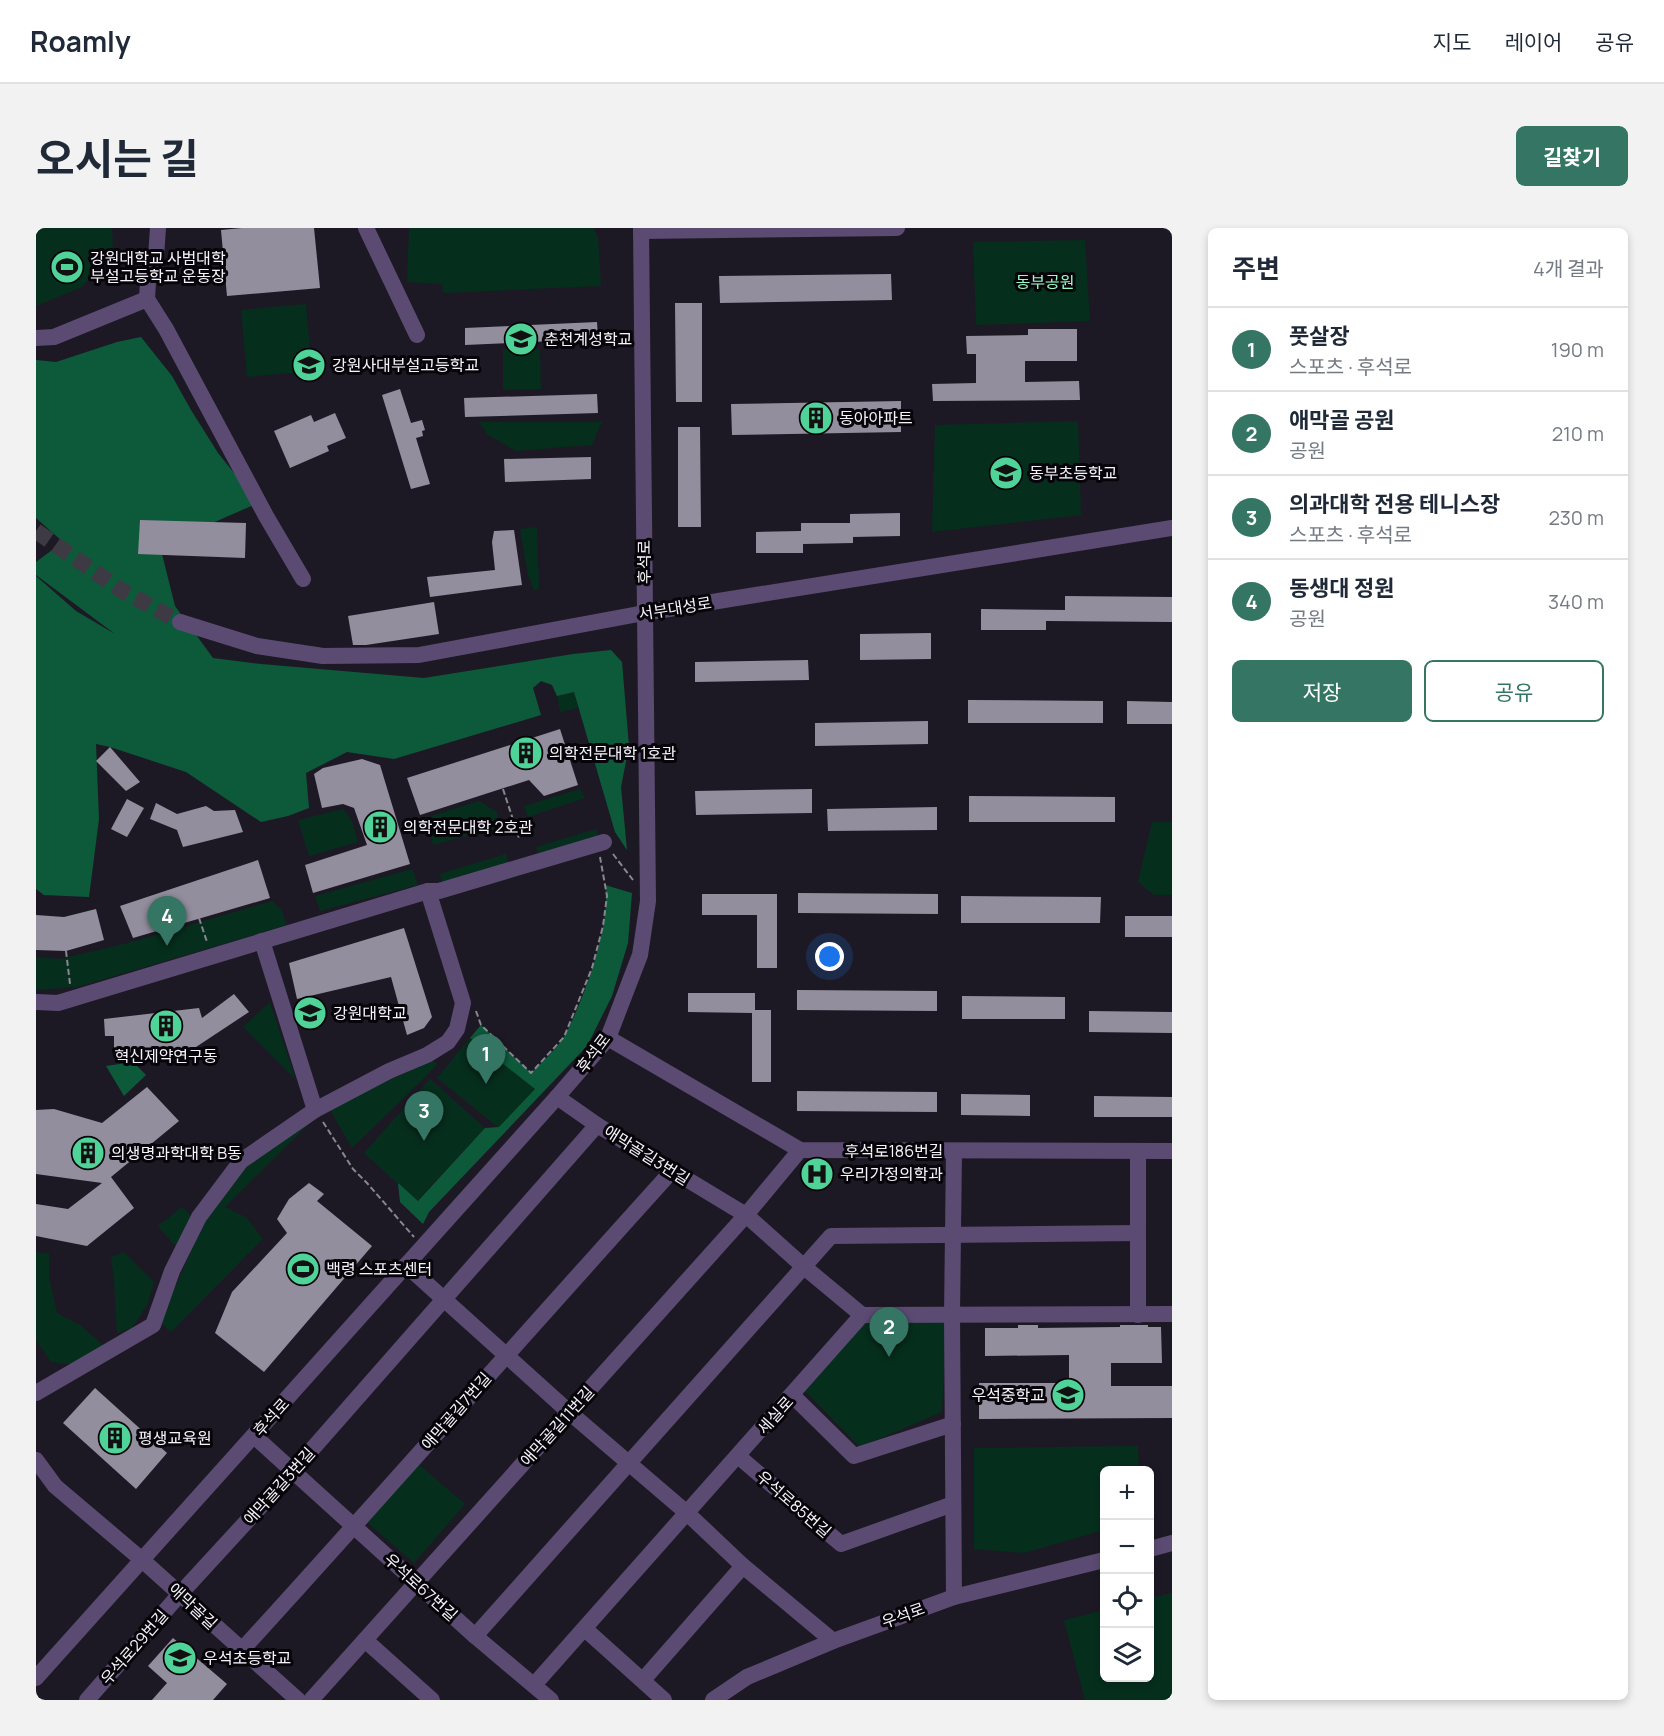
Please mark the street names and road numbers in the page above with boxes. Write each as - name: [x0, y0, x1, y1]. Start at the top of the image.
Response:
- street label: 후석로: [633, 540, 655, 584]
- street label: 서부대성로: [637, 591, 713, 625]
- street label: 후석로: [571, 1029, 615, 1077]
- street label: 애막골길3번길: [600, 1120, 694, 1190]
- street label: 후석로186번길: [844, 1140, 944, 1162]
- street label: 애막골길7번길: [416, 1367, 496, 1455]
- street label: 애막골길11번길: [515, 1381, 599, 1471]
- street label: 세실로: [752, 1391, 798, 1439]
- street label: 후석로: [248, 1393, 294, 1441]
- street label: 애막골길3번길: [238, 1443, 320, 1529]
- street label: 우석로85번길: [752, 1465, 836, 1543]
- street label: 우석로67번길: [380, 1548, 462, 1626]
- street label: 애막골길: [164, 1578, 222, 1634]
- street label: 우석로: [878, 1597, 928, 1633]
- street label: 우석로29번길: [95, 1605, 173, 1689]

